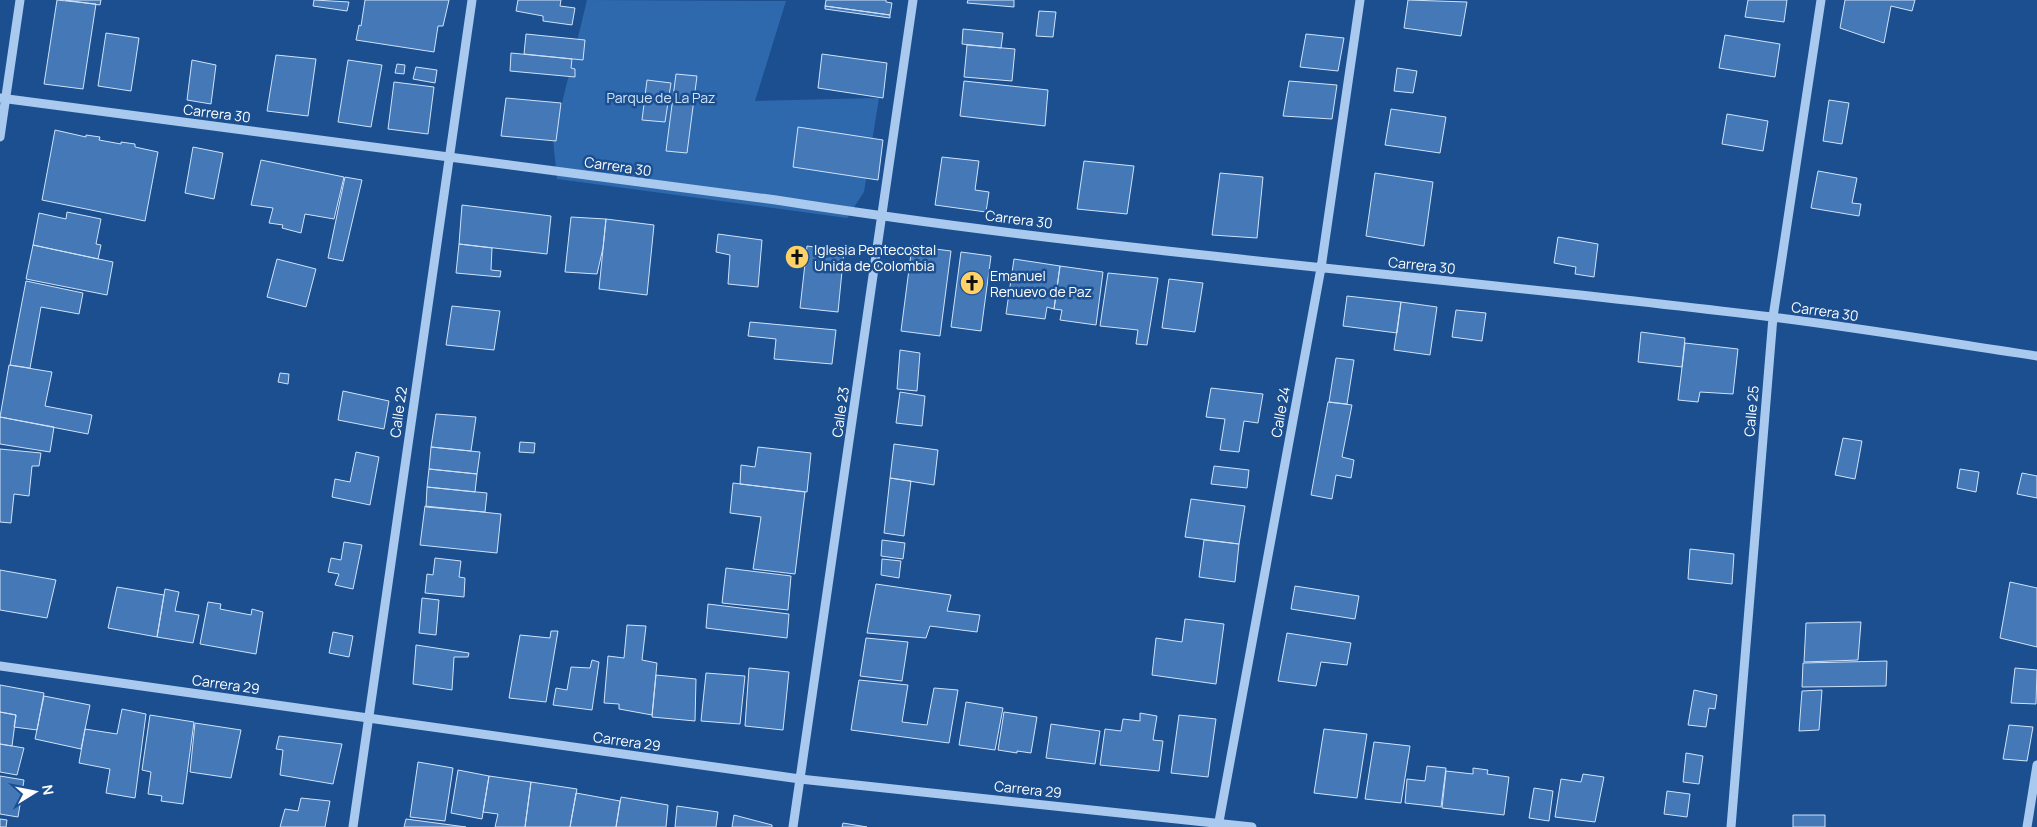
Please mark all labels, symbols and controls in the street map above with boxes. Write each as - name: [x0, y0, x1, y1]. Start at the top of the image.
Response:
- park label: Parque de La Paz: [607, 88, 715, 107]
- street label: Carrera 30: [182, 99, 252, 127]
- street label: Carrera 30: [583, 152, 653, 180]
- street label: Carrera 30: [984, 205, 1054, 233]
- place label: Iglesia Pentecostal Unida de Colombia: [814, 240, 936, 275]
- church icon: Iglesia Pentecostal Unida de Colombia: [784, 244, 810, 270]
- street label: Carrera 30: [1387, 252, 1457, 278]
- place label: Emanuel Renuevo de Paz: [990, 266, 1092, 301]
- church icon: Emanuel Renuevo de Paz: [959, 270, 985, 296]
- street label: Carrera 30: [1790, 297, 1860, 325]
- street label: Calle 22: [385, 385, 411, 439]
- street label: Calle 23: [827, 385, 853, 439]
- street label: Calle 24: [1266, 385, 1294, 439]
- street label: Calle 25: [1739, 385, 1763, 437]
- street label: Carrera 29: [191, 670, 261, 698]
- street label: Carrera 29: [592, 727, 662, 755]
- north arrow: [10, 767, 60, 817]
- street label: Carrera 29: [993, 776, 1063, 802]
- text: N: [38, 783, 59, 796]

